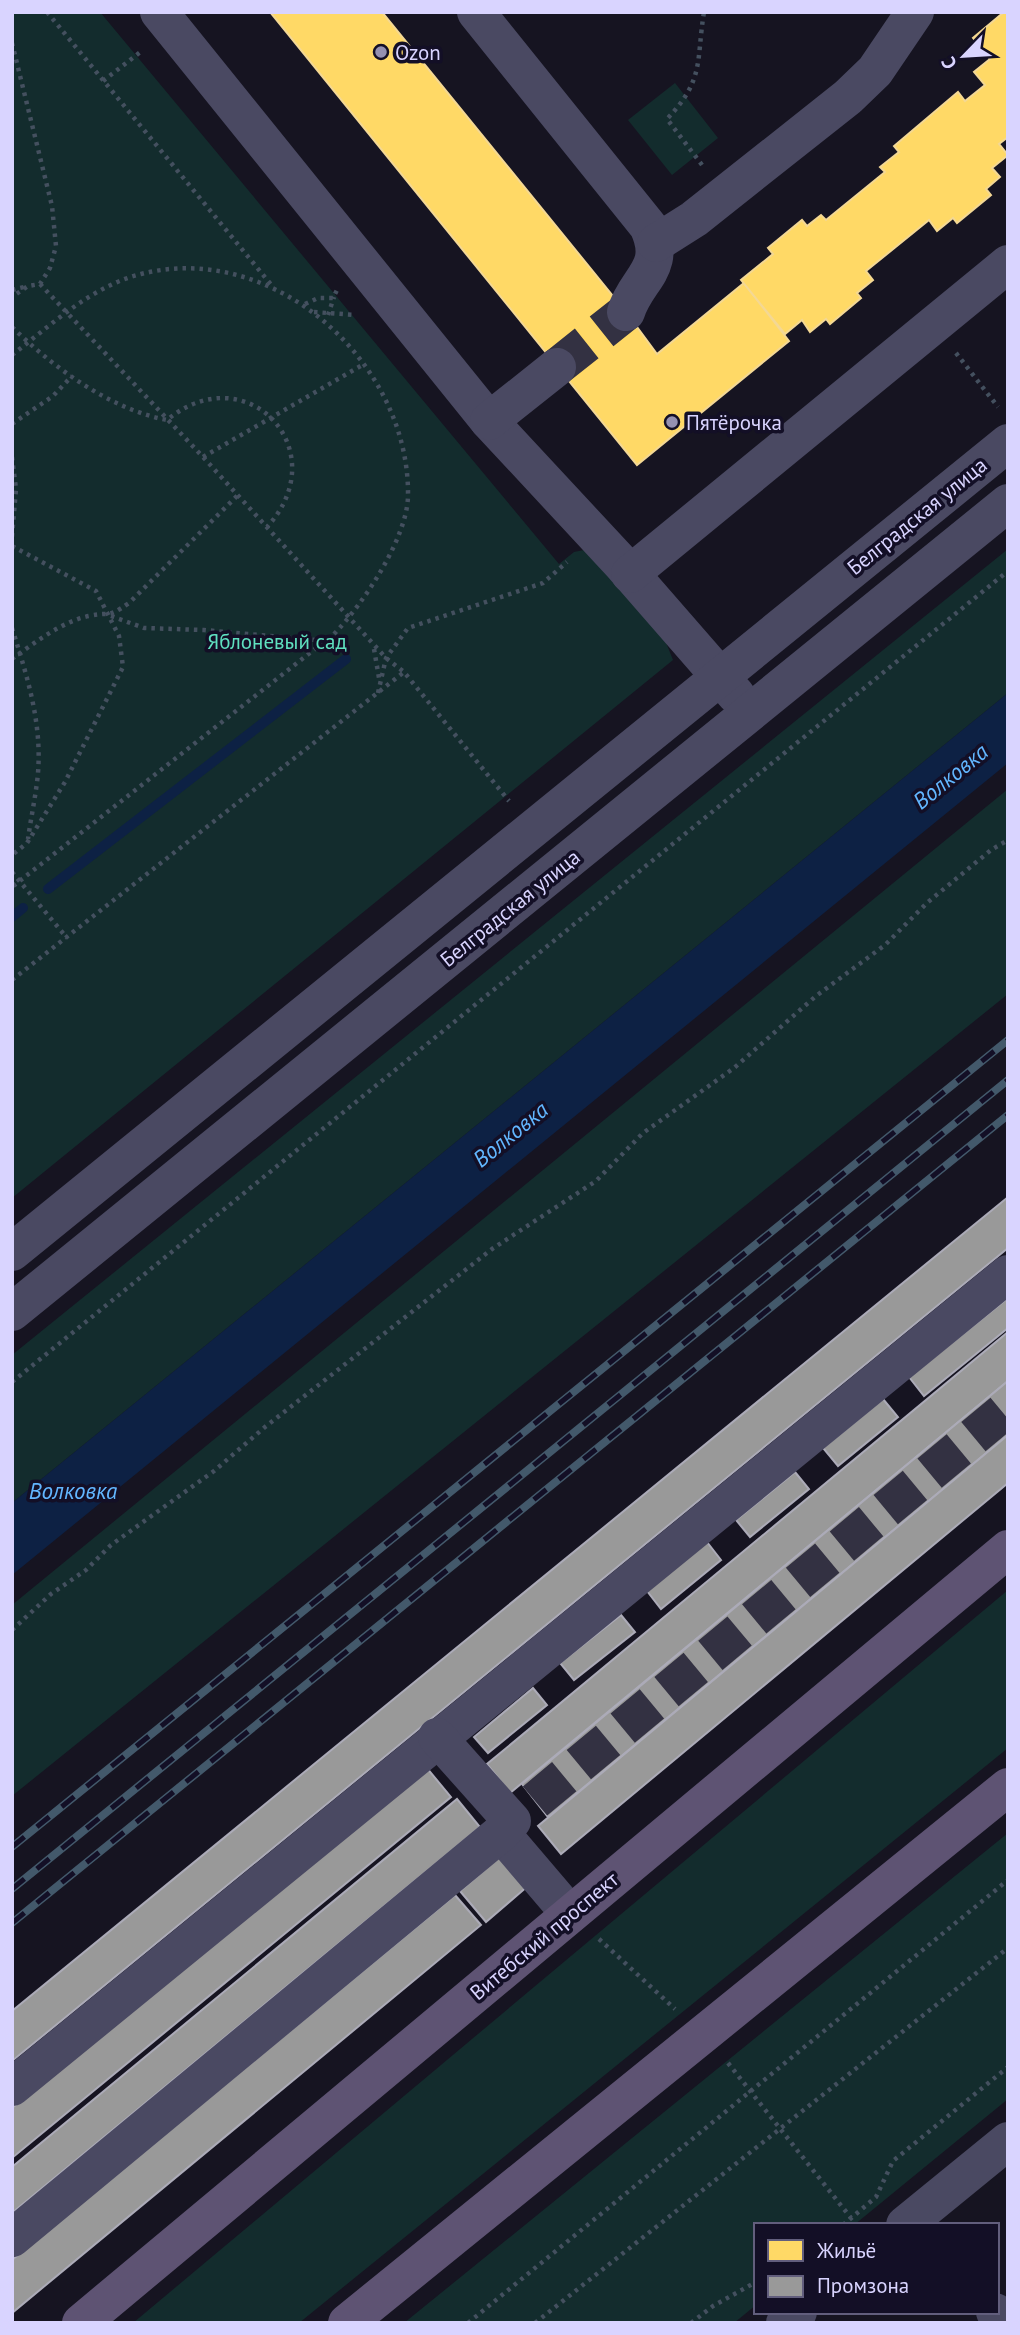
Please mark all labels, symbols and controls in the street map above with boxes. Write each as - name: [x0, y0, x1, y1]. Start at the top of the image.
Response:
- north arrow: [929, 21, 999, 91]
- place label: Ozon: [395, 39, 441, 66]
- marker: Ozon: [373, 44, 389, 60]
- text: С: [935, 53, 962, 73]
- place label: Пятёрочка: [686, 409, 782, 436]
- marker: Пятёрочка: [664, 414, 680, 430]
- street label: Белградская улица: [842, 451, 992, 581]
- park label: Яблоневый сад: [207, 628, 347, 655]
- water label: Волковка: [906, 737, 994, 815]
- street label: Белградская улица: [435, 843, 585, 973]
- water label: Волковка: [466, 1095, 554, 1173]
- water label: Волковка: [29, 1476, 117, 1505]
- street label: Витебский проспект: [464, 1866, 624, 2006]
- legend: [754, 2223, 999, 2314]
- text: Жильё: [816, 2237, 876, 2264]
- text: Промзона: [817, 2272, 909, 2299]

